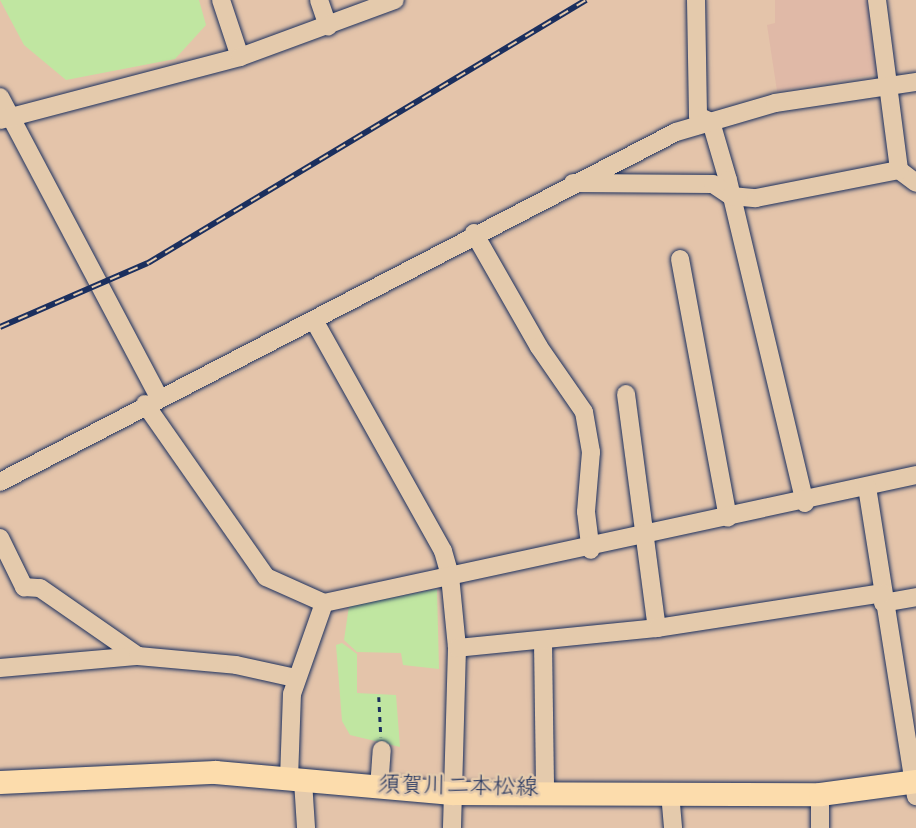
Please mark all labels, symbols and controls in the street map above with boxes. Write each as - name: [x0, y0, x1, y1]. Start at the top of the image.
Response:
- street label: 須賀川二本松線: [377, 774, 539, 804]

